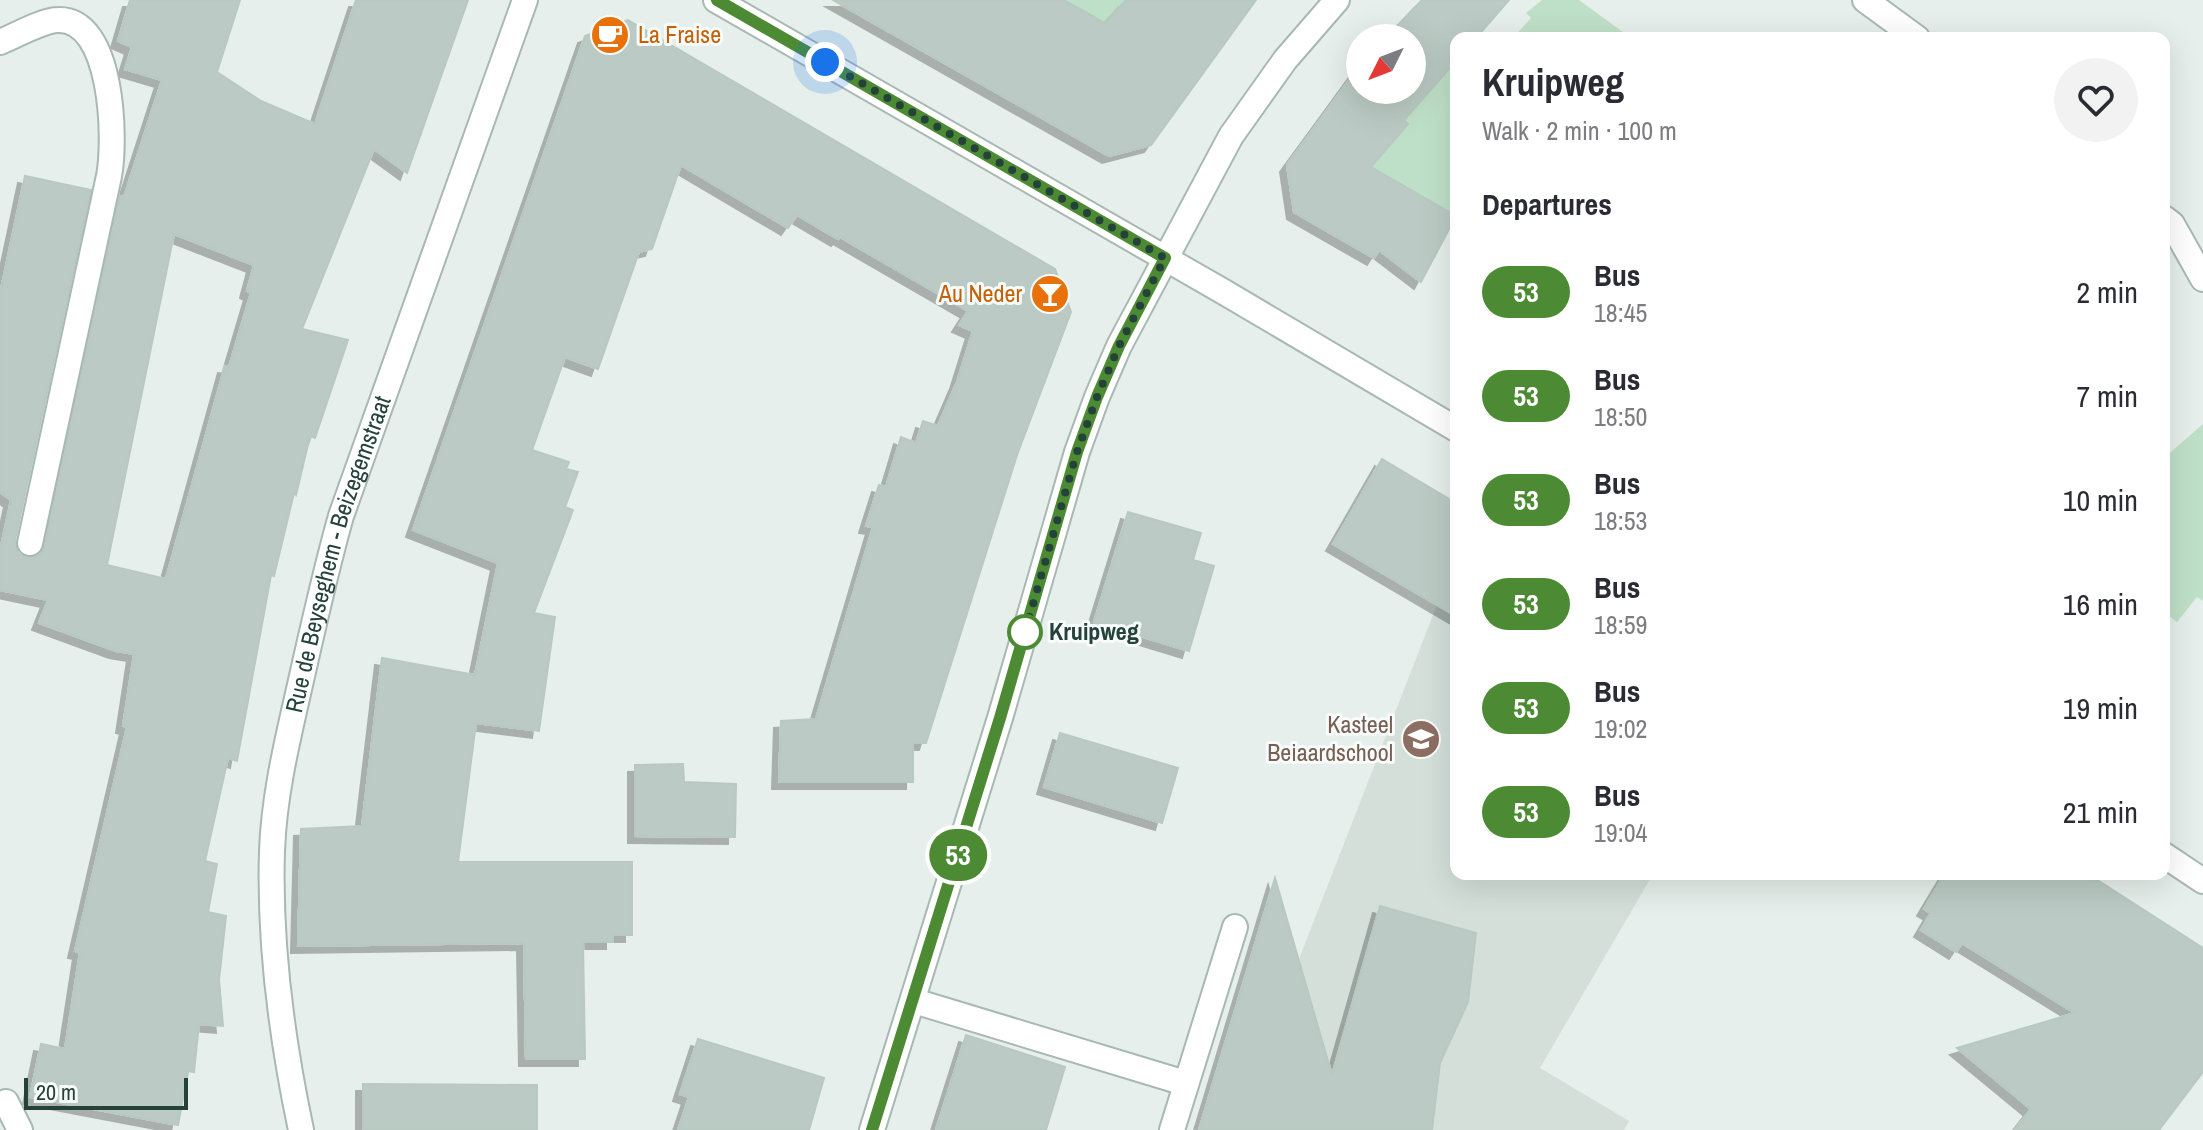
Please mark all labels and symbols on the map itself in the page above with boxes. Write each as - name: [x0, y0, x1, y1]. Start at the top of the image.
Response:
- cafe icon: La Fraise: [589, 14, 631, 56]
- place label: La Fraise: [638, 18, 721, 50]
- north arrow: [1346, 24, 1426, 104]
- your location: [805, 42, 845, 82]
- bar icon: Au Neder: [1029, 273, 1071, 315]
- place label: Au Neder: [938, 277, 1022, 309]
- street label: Rue de Beyseghem - Beizegemstraat: [277, 391, 398, 716]
- marker: Kruipweg: [1008, 615, 1042, 649]
- place label: Kruipweg: [1049, 615, 1139, 647]
- place label: Kasteel Beiaardschool: [1267, 708, 1393, 768]
- school or university icon: Kasteel Beiaardschool: [1400, 718, 1442, 760]
- line badge: 53: [922, 829, 994, 881]
- scale bar: [24, 1074, 188, 1110]

